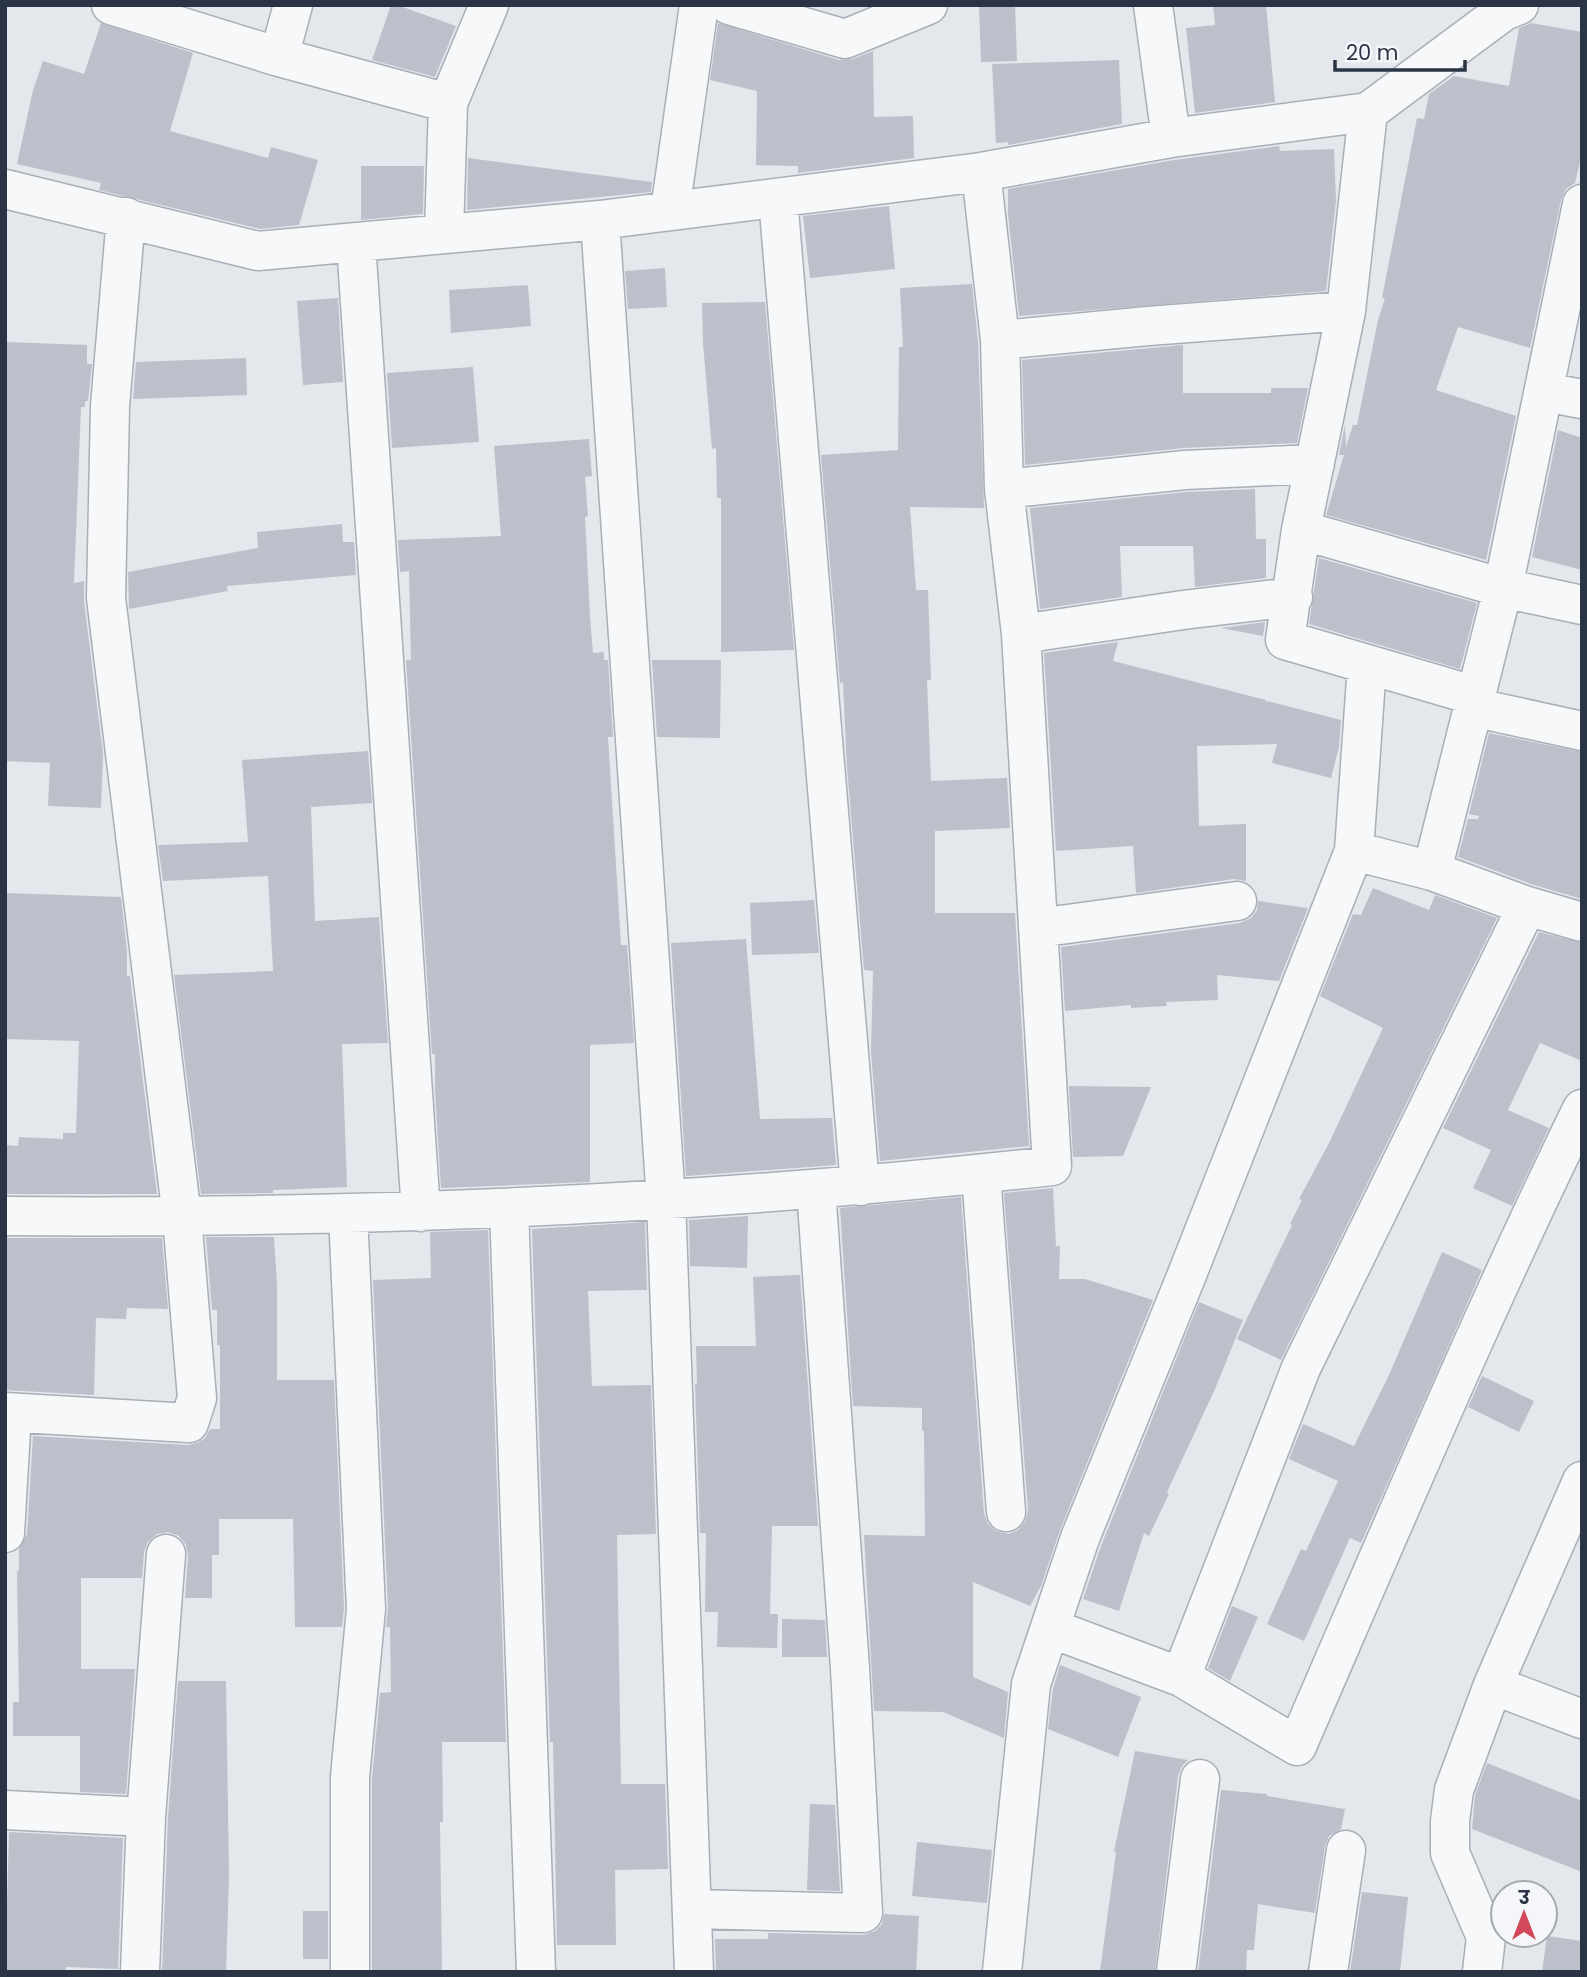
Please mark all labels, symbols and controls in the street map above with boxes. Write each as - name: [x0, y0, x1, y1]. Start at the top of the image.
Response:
- scale bar: [1335, 28, 1464, 72]
- text: 20 m: [1346, 38, 1399, 67]
- north arrow: [1489, 1879, 1559, 1949]
- text: उ: [1518, 1884, 1531, 1911]

